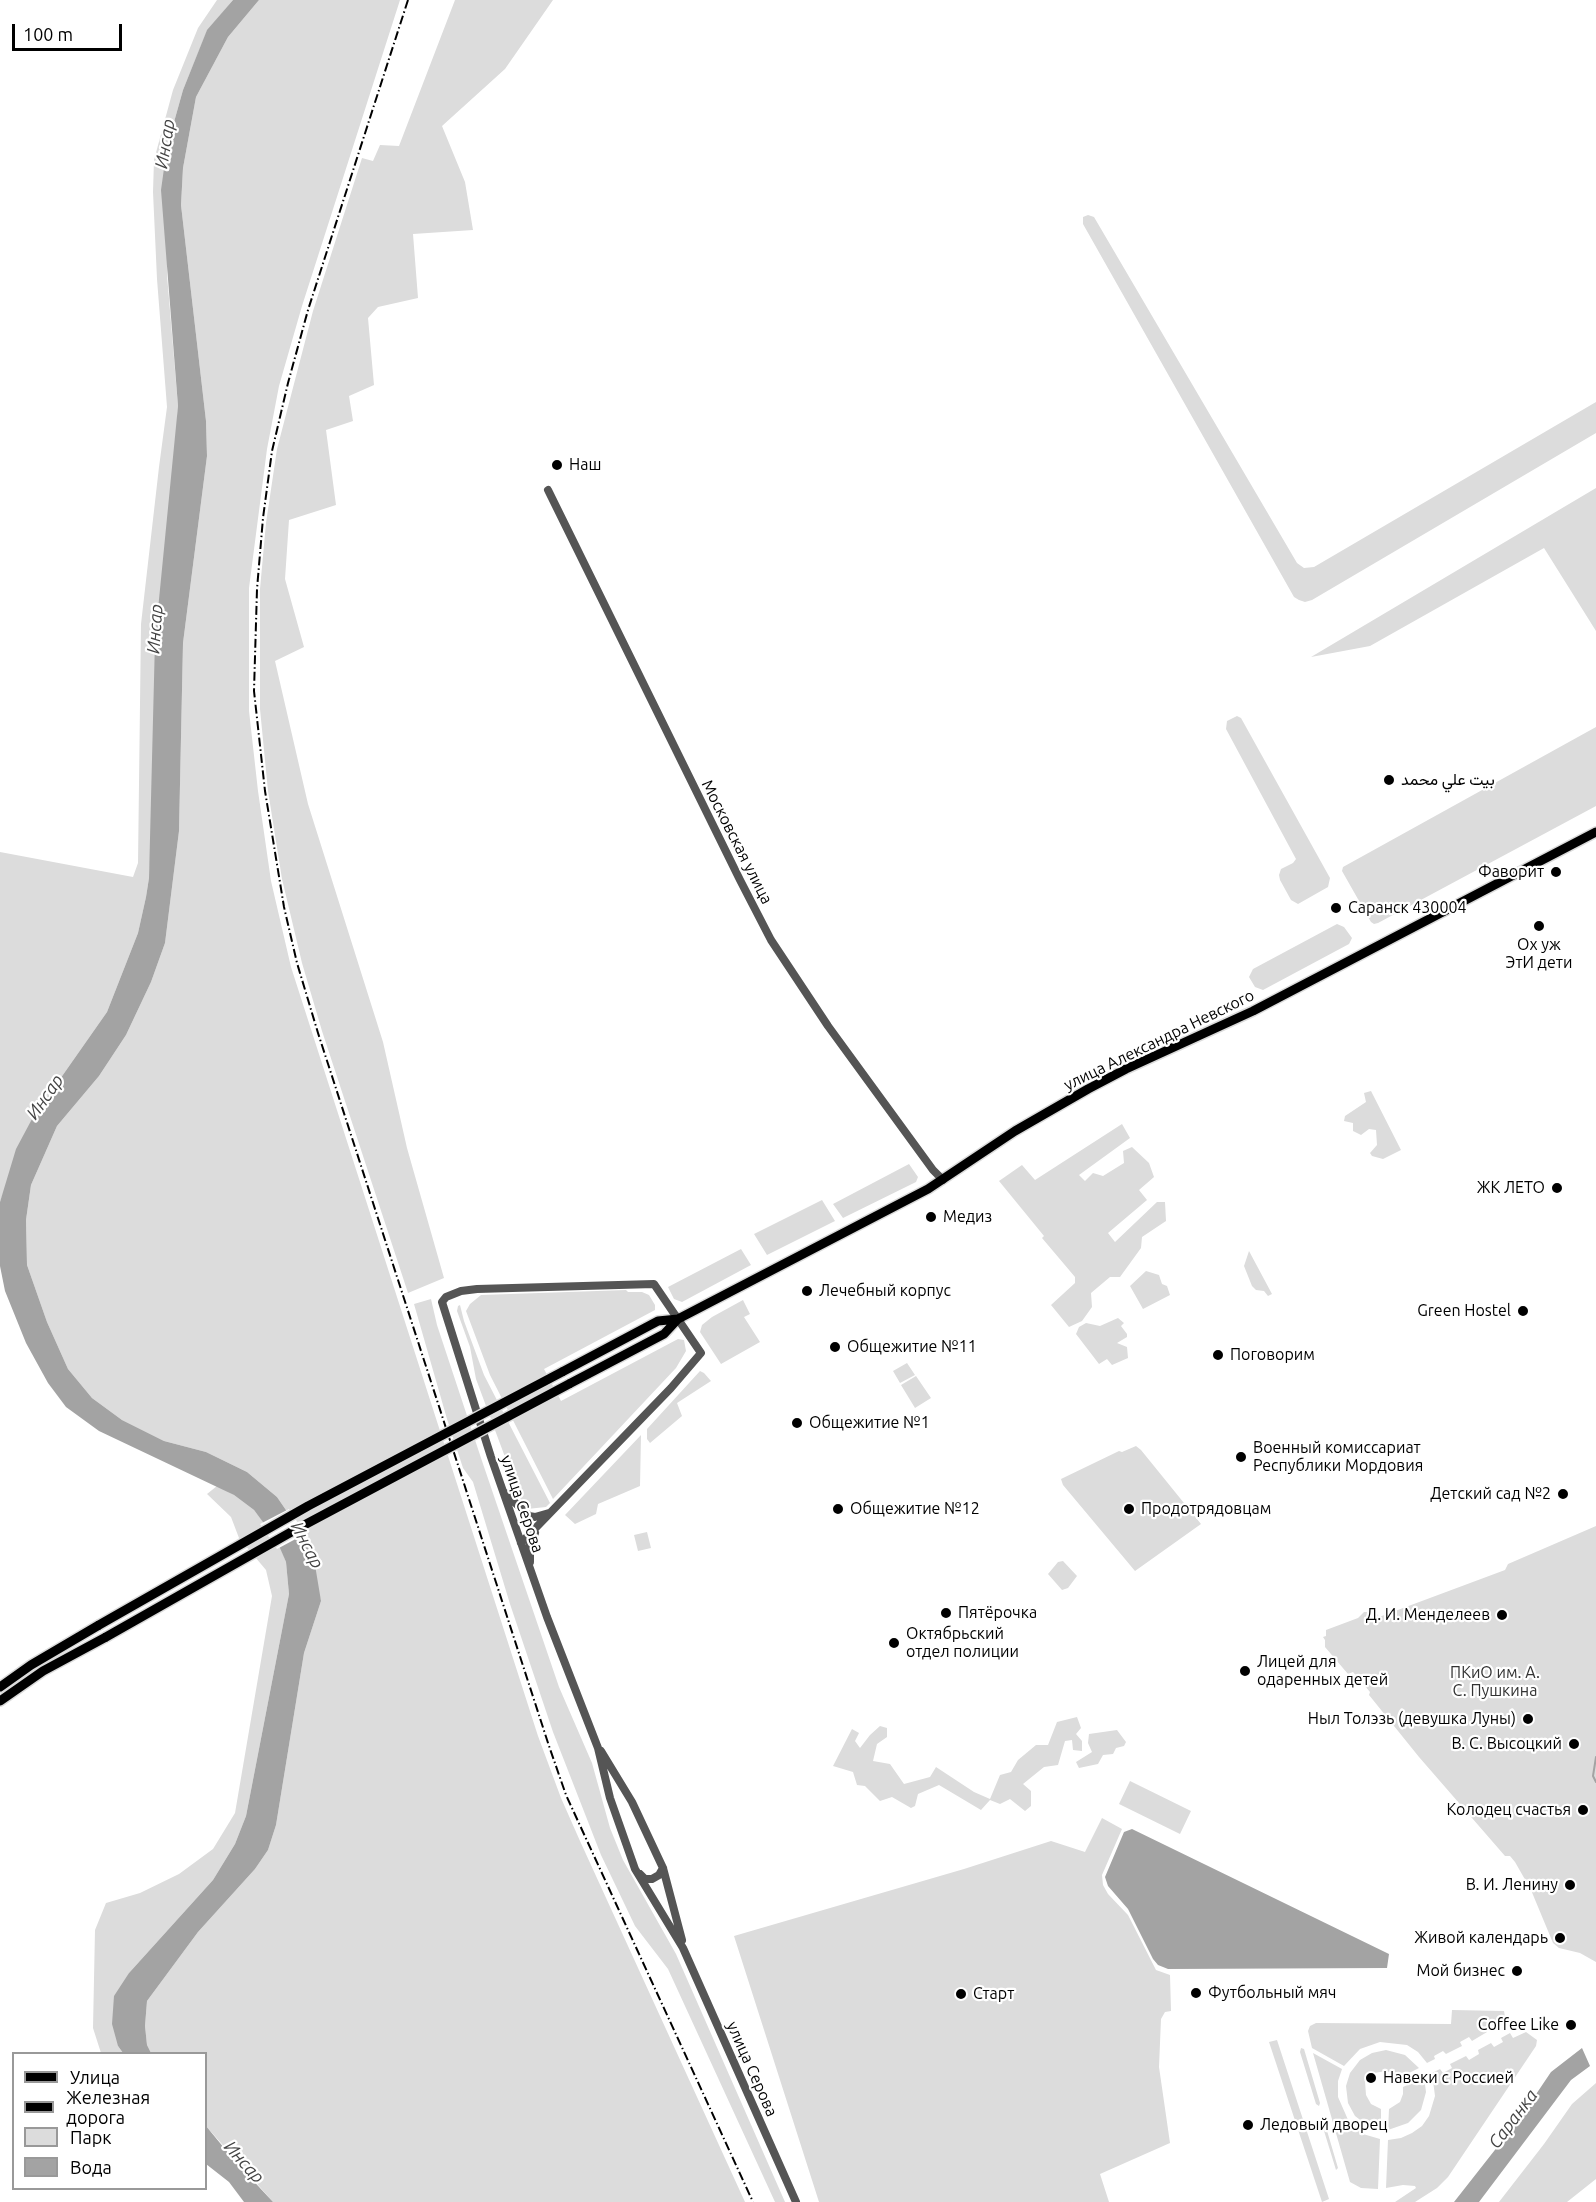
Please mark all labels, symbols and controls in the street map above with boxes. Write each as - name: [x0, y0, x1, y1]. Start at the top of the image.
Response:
- scale bar: [15, 12, 124, 50]
- text: 100 m: [23, 24, 73, 44]
- water label: Инсар: [150, 118, 180, 170]
- place label: Наш: [569, 455, 601, 475]
- marker: Наш: [550, 458, 564, 472]
- water label: Инсар: [142, 603, 168, 655]
- place label: بيت علي محمد: [1401, 770, 1495, 790]
- marker: بيت علي محمد: [1382, 773, 1396, 787]
- street label: Московская улица: [697, 777, 777, 907]
- place label: Фаворит: [1478, 862, 1544, 882]
- marker: Фаворит: [1549, 865, 1563, 879]
- place label: Саранск 430004: [1348, 898, 1466, 918]
- marker: Саранск 430004: [1329, 901, 1343, 915]
- marker: Ох уж ЭтИ дети: [1532, 919, 1546, 933]
- place label: Ох уж ЭтИ дети: [1506, 935, 1572, 973]
- street label: улица Александра Невского: [1061, 985, 1257, 1095]
- water label: Инсар: [22, 1070, 68, 1124]
- place label: ЖК ЛЕТО: [1477, 1178, 1545, 1198]
- marker: ЖК ЛЕТО: [1550, 1181, 1564, 1195]
- place label: Медиз: [943, 1207, 992, 1227]
- marker: Медиз: [924, 1210, 938, 1224]
- place label: Лечебный корпус: [819, 1281, 951, 1301]
- marker: Лечебный корпус: [800, 1284, 814, 1298]
- place label: Green Hostel: [1417, 1301, 1511, 1321]
- marker: Green Hostel: [1516, 1304, 1530, 1318]
- place label: Общежитие №11: [847, 1337, 977, 1357]
- marker: Общежитие №11: [828, 1340, 842, 1354]
- place label: Поговорим: [1230, 1345, 1315, 1365]
- marker: Поговорим: [1211, 1348, 1225, 1362]
- place label: Общежитие №1: [809, 1413, 930, 1433]
- marker: Общежитие №1: [790, 1416, 804, 1430]
- place label: Военный комиссариат Республики Мордовия: [1253, 1438, 1423, 1476]
- marker: Военный комиссариат Республики Мордовия: [1234, 1450, 1248, 1464]
- street label: улица Серова: [496, 1453, 548, 1555]
- place label: Детский сад №2: [1430, 1484, 1551, 1504]
- marker: Детский сад №2: [1556, 1487, 1570, 1501]
- place label: Общежитие №12: [850, 1499, 980, 1519]
- place label: Продотрядовцам: [1141, 1499, 1271, 1519]
- marker: Общежитие №12: [831, 1502, 845, 1516]
- marker: Продотрядовцам: [1122, 1502, 1136, 1516]
- water label: Инсар: [286, 1518, 328, 1572]
- place label: Пятёрочка: [958, 1603, 1037, 1623]
- place label: Д. И. Менделеев: [1366, 1605, 1490, 1625]
- marker: Пятёрочка: [939, 1606, 953, 1620]
- marker: Д. И. Менделеев: [1495, 1608, 1509, 1622]
- place label: Октябрьский отдел полиции: [906, 1624, 1019, 1662]
- marker: Октябрьский отдел полиции: [887, 1636, 901, 1650]
- place label: Лицей для одаренных детей: [1257, 1652, 1388, 1690]
- park label: ПКиО им. А. С. Пушкина: [1450, 1663, 1540, 1701]
- marker: Лицей для одаренных детей: [1238, 1664, 1252, 1678]
- place label: Ныл Толэзь (девушка Луны): [1308, 1709, 1516, 1729]
- marker: Ныл Толэзь (девушка Луны): [1521, 1712, 1535, 1726]
- place label: В. С. Высоцкий: [1451, 1734, 1562, 1754]
- marker: В. С. Высоцкий: [1567, 1737, 1581, 1751]
- place label: Колодец счастья: [1447, 1800, 1571, 1820]
- marker: Колодец счастья: [1576, 1803, 1590, 1817]
- place label: В. И. Ленину: [1466, 1875, 1558, 1895]
- marker: В. И. Ленину: [1563, 1878, 1577, 1892]
- place label: Живой календарь: [1414, 1928, 1548, 1948]
- marker: Живой календарь: [1553, 1931, 1567, 1945]
- place label: Мой бизнес: [1416, 1961, 1505, 1981]
- marker: Мой бизнес: [1510, 1964, 1524, 1978]
- place label: Футбольный мяч: [1208, 1983, 1336, 2003]
- place label: Старт: [973, 1984, 1014, 2004]
- marker: Футбольный мяч: [1189, 1986, 1203, 2000]
- marker: Старт: [954, 1987, 968, 2001]
- place label: Coffee Like: [1478, 2015, 1559, 2035]
- marker: Coffee Like: [1564, 2018, 1578, 2032]
- street label: улица Серова: [723, 2019, 781, 2119]
- legend: [12, 2052, 207, 2190]
- text: Улица: [70, 2067, 120, 2087]
- place label: Навеки с Россией: [1383, 2068, 1514, 2088]
- marker: Навеки с Россией: [1364, 2071, 1378, 2085]
- water label: Саранка: [1484, 2085, 1542, 2153]
- text: Железная дорога: [66, 2087, 150, 2127]
- place label: Ледовый дворец: [1260, 2115, 1388, 2135]
- marker: Ледовый дворец: [1241, 2118, 1255, 2132]
- text: Парк: [70, 2127, 111, 2147]
- water label: Инсар: [219, 2136, 269, 2188]
- text: Вода: [70, 2157, 112, 2177]

